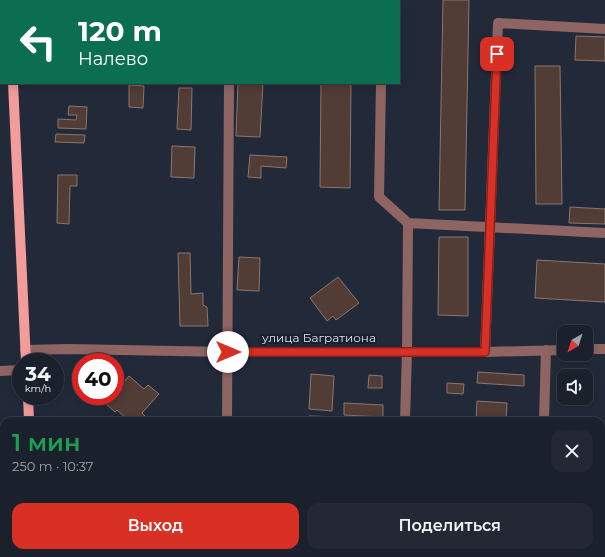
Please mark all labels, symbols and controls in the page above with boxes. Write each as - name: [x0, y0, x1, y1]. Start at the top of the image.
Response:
- text: 120 m: [78, 14, 162, 48]
- icon: left: [12, 16, 64, 68]
- pin: [480, 37, 514, 71]
- icon: arrive: [486, 43, 508, 65]
- text: Налево: [78, 48, 148, 70]
- north arrow: [557, 325, 593, 361]
- map controls: [557, 325, 593, 405]
- street label: улица Багратиона: [261, 330, 376, 345]
- position arrow: [207, 331, 249, 373]
- speed limit sign: 40: [72, 353, 124, 405]
- text: 34: [25, 362, 51, 386]
- button: sound: [557, 369, 593, 405]
- text: km/h: [25, 382, 51, 395]
- text: 1 мин: [12, 428, 80, 457]
- button: close: [551, 430, 593, 472]
- text: 250 m · 10:37: [12, 458, 94, 474]
- button: Выход: [12, 503, 299, 549]
- button: Поделиться: [307, 503, 593, 549]

